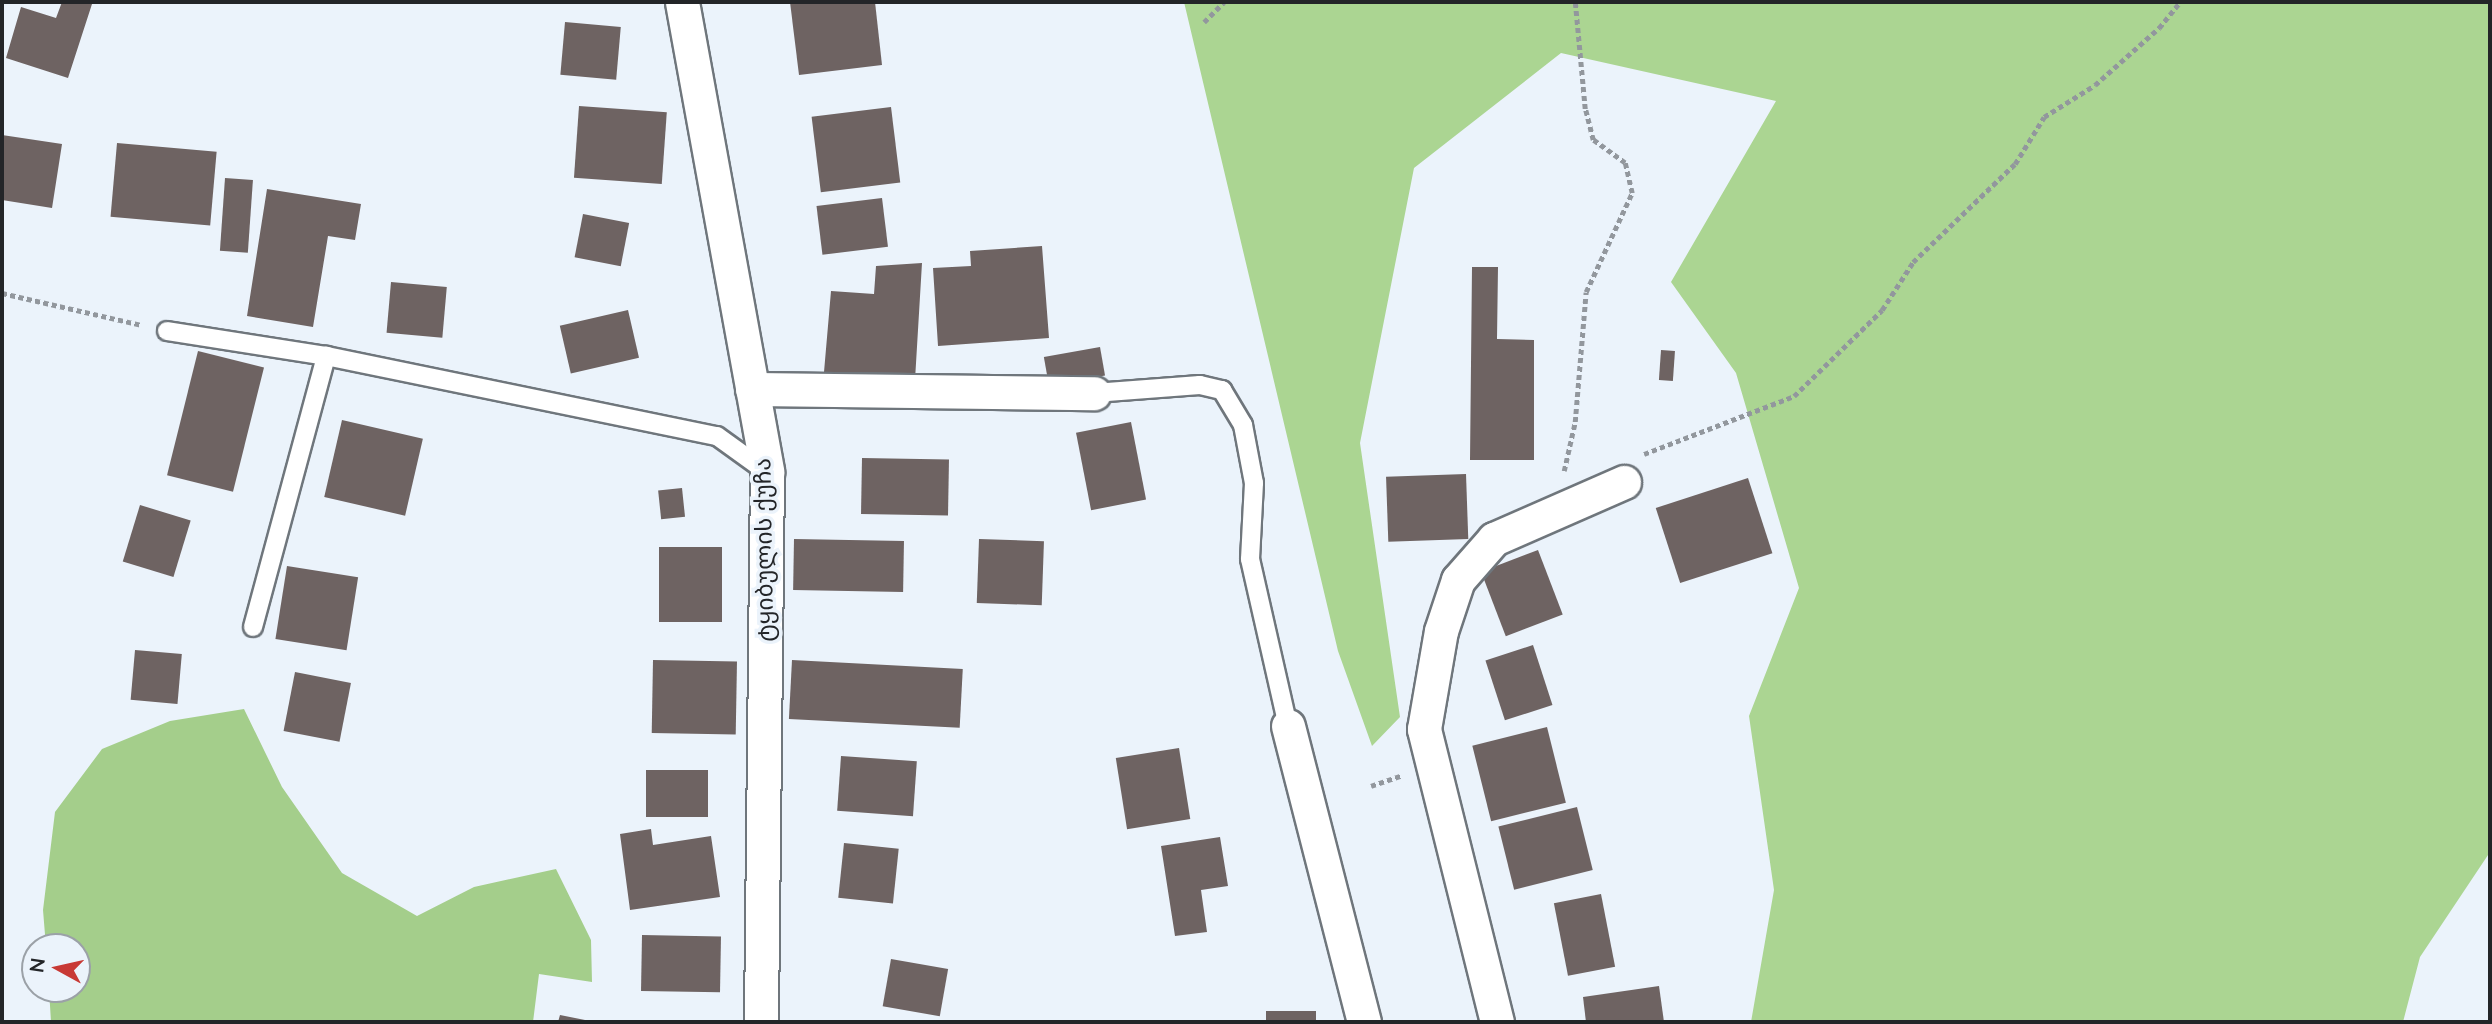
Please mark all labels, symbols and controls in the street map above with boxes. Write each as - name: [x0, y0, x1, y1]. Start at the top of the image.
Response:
- street label: ტყიბულის ქუჩა: [748, 458, 778, 642]
- north arrow: [21, 933, 91, 1003]
- text: N: [24, 956, 49, 974]

